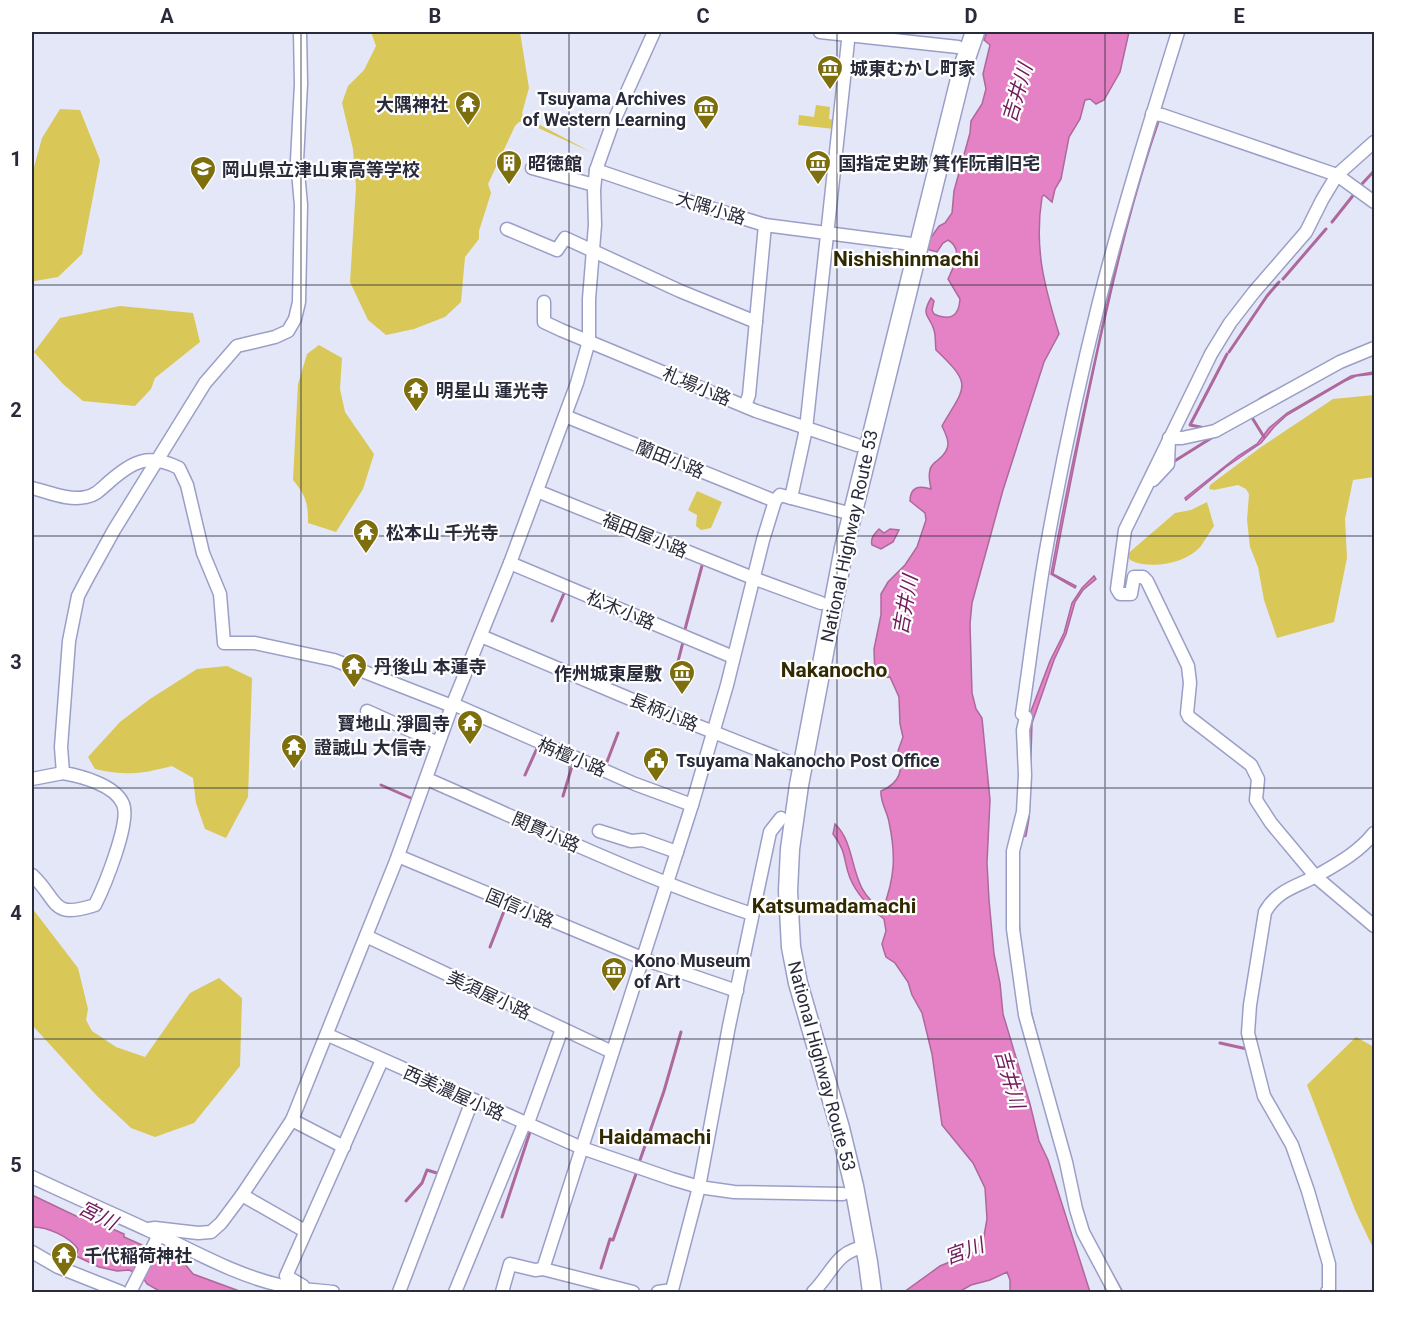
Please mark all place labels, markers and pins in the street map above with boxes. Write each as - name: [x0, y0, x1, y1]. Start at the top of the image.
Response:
- museum icon: 城東むかし町家: [815, 53, 845, 91]
- place label: 城東むかし町家: [850, 58, 976, 79]
- place label: Tsuyama Archives of Western Learning: [523, 88, 686, 130]
- temple icon: 大隅神社: [453, 89, 483, 127]
- museum icon: Tsuyama Archives of Western Learning: [691, 93, 721, 131]
- place label: 大隅神社: [376, 94, 448, 115]
- building icon: 昭徳館: [494, 148, 524, 186]
- museum icon: 国指定史跡 箕作阮甫旧宅: [803, 148, 833, 186]
- place label: 昭徳館: [528, 153, 582, 174]
- place label: 国指定史跡 箕作阮甫旧宅: [838, 153, 1040, 174]
- school or university icon: 岡山県立津山東高等学校: [188, 154, 218, 192]
- place label: 岡山県立津山東高等学校: [222, 159, 420, 180]
- temple icon: 明星山 蓮光寺: [401, 375, 431, 413]
- place label: 明星山 蓮光寺: [436, 380, 548, 401]
- temple icon: 松本山 千光寺: [351, 517, 381, 555]
- place label: 松本山 千光寺: [386, 522, 498, 543]
- temple icon: 丹後山 本蓮寺: [339, 651, 369, 689]
- place label: 丹後山 本蓮寺: [374, 656, 486, 677]
- museum icon: 作州城東屋敷: [667, 658, 697, 696]
- place label: 作州城東屋敷: [554, 663, 662, 684]
- temple icon: 寶地山 淨圓寺: [455, 708, 485, 746]
- place label: 寶地山 淨圓寺: [338, 713, 450, 734]
- temple icon: 證誠山 大信寺: [279, 732, 309, 770]
- place label: 證誠山 大信寺: [314, 737, 426, 758]
- public building icon: Tsuyama Nakanocho Post Office: [641, 745, 671, 783]
- place label: Tsuyama Nakanocho Post Office: [676, 750, 940, 771]
- place label: Kono Museum of Art: [634, 950, 751, 992]
- museum icon: Kono Museum of Art: [599, 955, 629, 993]
- temple icon: 千代稲荷神社: [49, 1240, 79, 1278]
- place label: 千代稲荷神社: [84, 1245, 192, 1266]

